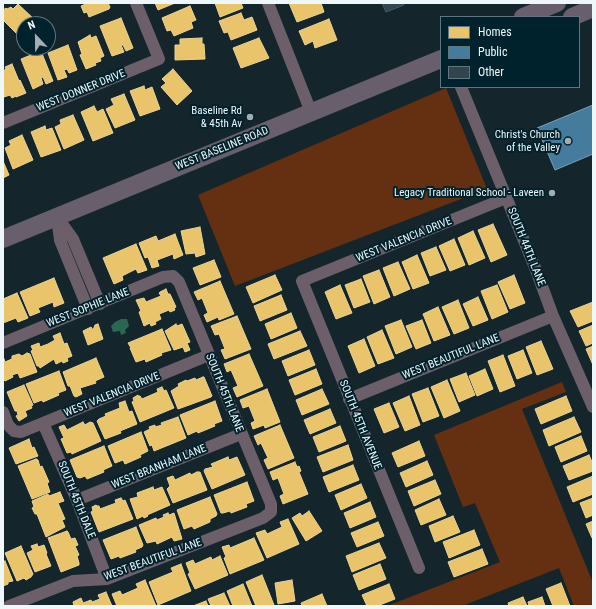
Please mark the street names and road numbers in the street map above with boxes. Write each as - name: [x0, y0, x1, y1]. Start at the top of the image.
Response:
- street label: WEST DONNER DRIVE: [35, 67, 127, 115]
- street label: WEST BASELINE ROAD: [174, 124, 270, 174]
- street label: SOUTH 44TH LANE: [504, 206, 548, 288]
- street label: WEST VALENCIA DRIVE: [354, 215, 454, 265]
- street label: WEST SOPHIE LANE: [45, 285, 131, 331]
- street label: WEST BEAUTIFUL LANE: [401, 332, 501, 382]
- street label: SOUTH 45TH LANE: [202, 352, 246, 434]
- street label: WEST VALENCIA DRIVE: [62, 370, 162, 420]
- street label: SOUTH 45TH AVENUE: [336, 378, 384, 472]
- street label: WEST BRANHAM LANE: [110, 442, 208, 492]
- street label: SOUTH 45TH DALE: [54, 459, 98, 541]
- street label: WEST BEAUTIFUL LANE: [102, 536, 204, 584]

